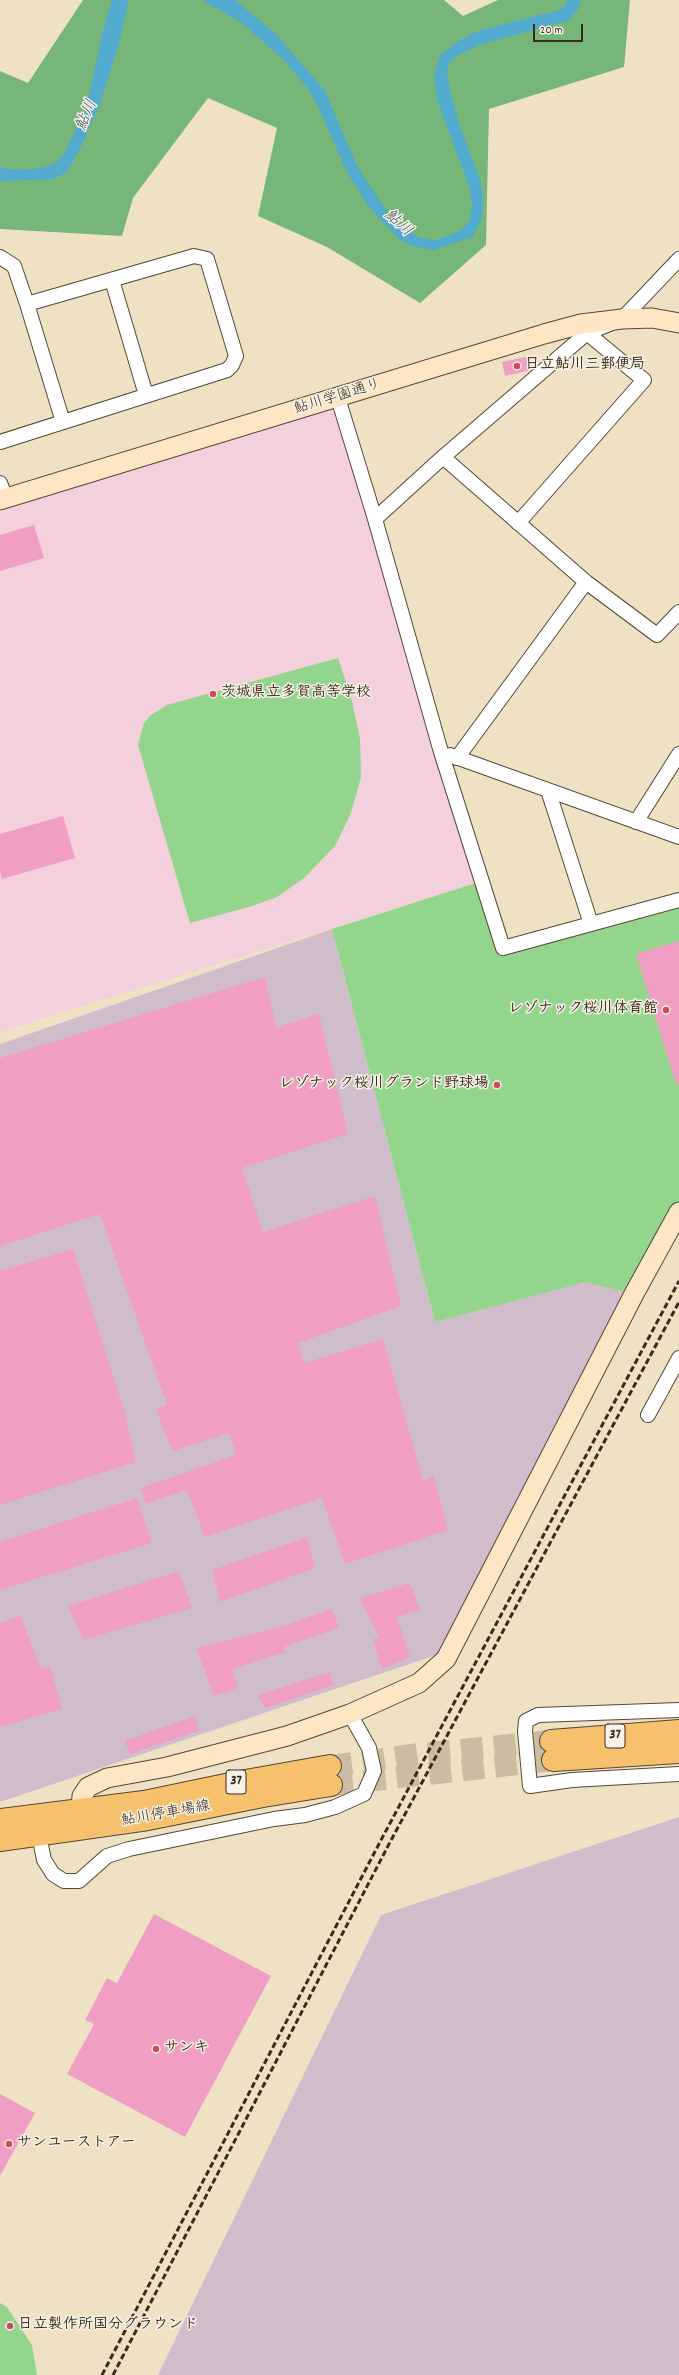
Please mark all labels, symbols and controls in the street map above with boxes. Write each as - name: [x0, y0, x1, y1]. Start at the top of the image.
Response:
- scale bar: [535, 16, 585, 42]
- text: 20 m: [540, 22, 563, 39]
- water label: 鮎川: [73, 98, 103, 134]
- water label: 鮎川: [379, 206, 415, 242]
- place label: 日立鮎川三郵便局: [525, 357, 645, 375]
- marker: 日立鮎川三郵便局: [512, 361, 522, 371]
- street label: 鮎川学園通り: [292, 376, 384, 420]
- place label: 茨城県立多賀高等学校: [221, 685, 371, 703]
- marker: 茨城県立多賀高等学校: [208, 689, 218, 699]
- place label: レゾナック桜川体育館: [508, 1001, 658, 1019]
- marker: レゾナック桜川体育館: [661, 1005, 671, 1015]
- place label: レゾナック桜川グランド野球場: [279, 1076, 489, 1094]
- marker: レゾナック桜川グランド野球場: [492, 1080, 502, 1090]
- road number: 37: [605, 1724, 625, 1748]
- road number: 37: [226, 1770, 246, 1794]
- street label: 鮎川停車場線: [120, 1798, 212, 1832]
- place label: サンキ: [164, 2040, 209, 2058]
- marker: サンキ: [151, 2044, 161, 2054]
- place label: サンユーストアー: [17, 2135, 136, 2153]
- marker: サンユーストアー: [4, 2139, 14, 2149]
- place label: 日立製作所国分グラウンド: [18, 2317, 198, 2335]
- marker: 日立製作所国分グラウンド: [5, 2321, 15, 2331]

